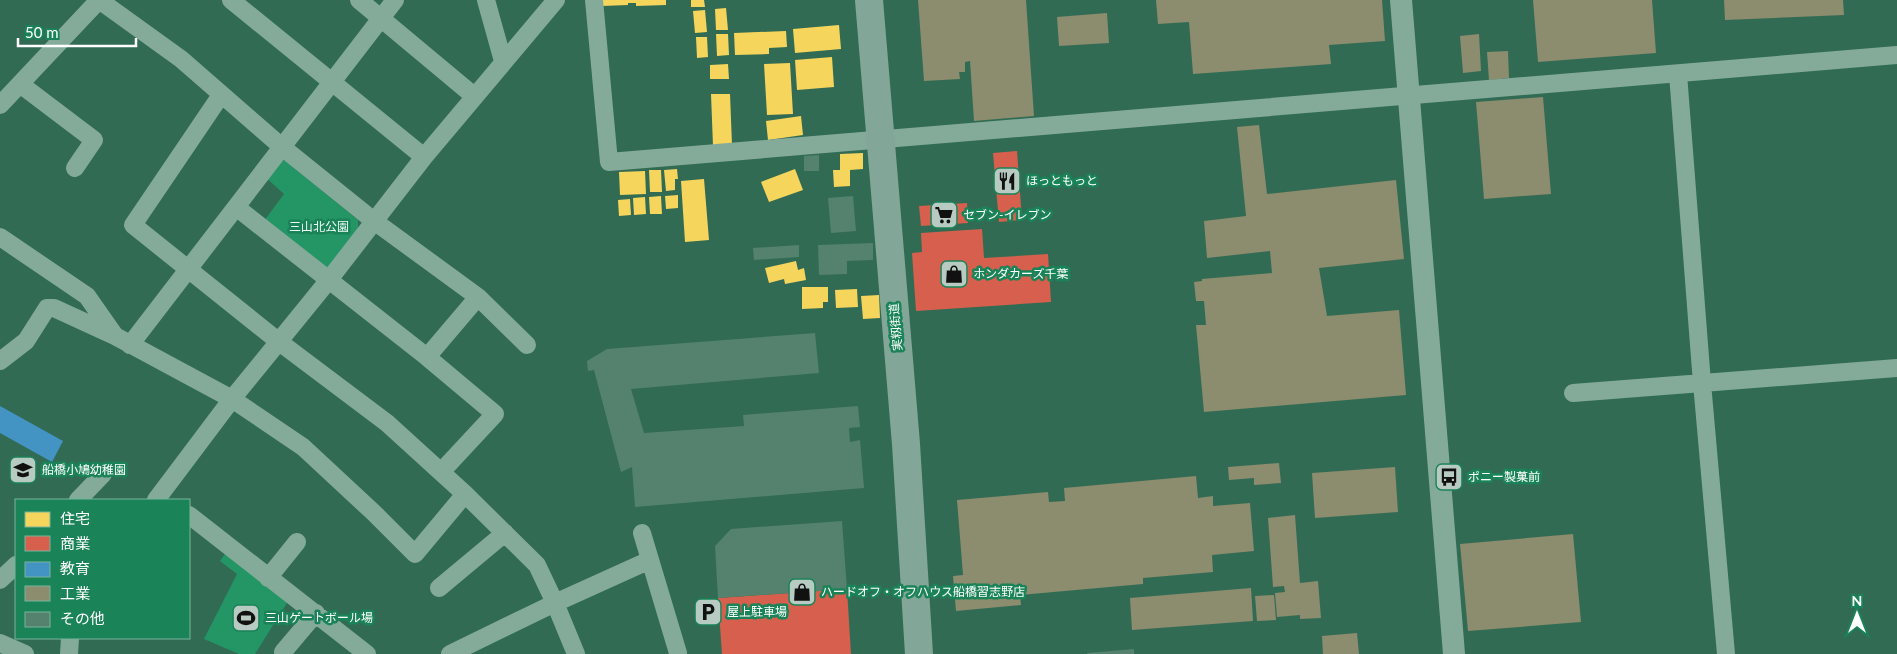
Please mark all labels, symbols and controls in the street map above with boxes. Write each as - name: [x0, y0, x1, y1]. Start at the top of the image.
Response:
- scale bar: [18, 15, 135, 47]
- text: 50 m: [25, 23, 59, 41]
- restaurant icon: ほっともっと: [992, 166, 1022, 196]
- place label: ほっともっと: [1026, 173, 1098, 188]
- supermarket icon: セブン-イレブン: [929, 200, 959, 230]
- place label: セブン-イレブン: [963, 207, 1051, 222]
- park label: 三山北公園: [289, 219, 349, 234]
- shop icon: ホンダカーズ千葉: [939, 259, 969, 289]
- place label: ホンダカーズ千葉: [973, 266, 1068, 281]
- street label: 実籾街道: [886, 302, 905, 352]
- school or university icon: 船橋小鳩幼稚園: [8, 455, 38, 485]
- place label: 船橋小鳩幼稚園: [42, 462, 126, 477]
- bus stop icon: ポニー製菓前: [1434, 462, 1464, 492]
- place label: ポニー製菓前: [1468, 469, 1540, 484]
- legend: [15, 499, 190, 639]
- text: 住宅: [60, 509, 90, 527]
- text: 商業: [60, 534, 90, 552]
- text: 教育: [60, 559, 90, 577]
- shop icon: ハードオフ・オフハウス船橋習志野店: [787, 577, 817, 607]
- text: 工業: [60, 584, 90, 602]
- place label: ハードオフ・オフハウス船橋習志野店: [821, 584, 1025, 599]
- north arrow: [1832, 589, 1882, 639]
- text: N: [1852, 592, 1862, 609]
- parking icon: 屋上駐車場: [693, 597, 723, 627]
- sports icon: 三山ゲートボール場: [231, 603, 261, 633]
- place label: 屋上駐車場: [727, 604, 787, 619]
- text: その他: [60, 609, 105, 627]
- place label: 三山ゲートボール場: [265, 610, 373, 625]

